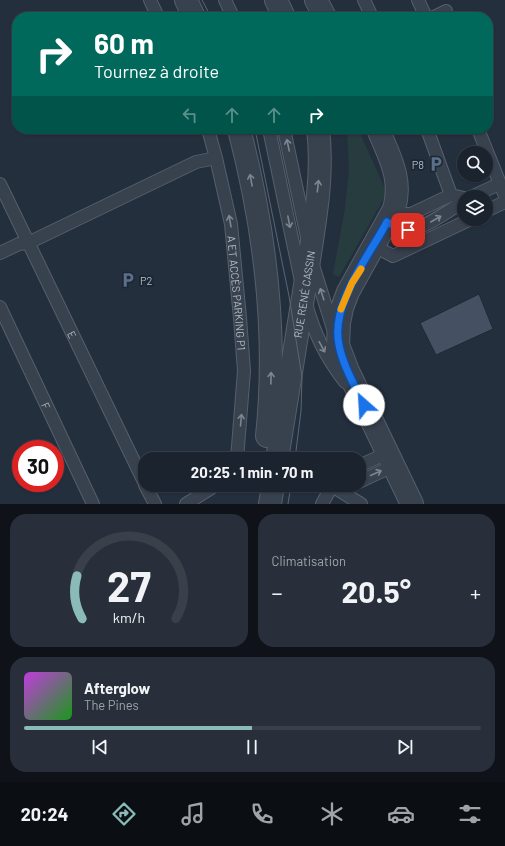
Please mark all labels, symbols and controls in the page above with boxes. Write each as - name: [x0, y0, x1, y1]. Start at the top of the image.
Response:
- text: 60 m: [94, 26, 154, 60]
- icon: right: [28, 28, 80, 80]
- text: Tournez à droite: [94, 60, 219, 82]
- icon: left: [179, 104, 201, 126]
- icon: ahead: [221, 104, 243, 126]
- icon: ahead: [263, 104, 285, 126]
- icon: right: [305, 104, 327, 126]
- one-way arrow: [283, 139, 291, 152]
- map controls: [457, 146, 493, 226]
- button: search: [457, 146, 493, 182]
- parking icon: P8: [427, 155, 445, 173]
- place label: P8: [412, 158, 424, 171]
- one-way arrow: [247, 174, 255, 187]
- one-way arrow: [315, 180, 322, 193]
- button: layers: [457, 190, 493, 226]
- pin: [391, 213, 425, 247]
- one-way arrow: [430, 214, 442, 222]
- one-way arrow: [226, 215, 234, 228]
- one-way arrow: [285, 215, 293, 228]
- icon: arrive: [397, 219, 419, 241]
- street label: A ET ACCÈS PARKING P1: [226, 235, 249, 351]
- street label: RUE RENÉ CASSIN: [290, 250, 317, 339]
- parking icon: P2: [119, 271, 137, 289]
- place label: P2: [140, 274, 153, 287]
- one-way arrow: [317, 289, 325, 301]
- street label: E: [65, 329, 80, 340]
- one-way arrow: [319, 341, 326, 353]
- one-way arrow: [267, 372, 275, 385]
- position arrow: [343, 384, 385, 426]
- street label: F: [39, 400, 54, 411]
- one-way arrow: [237, 414, 245, 427]
- speed limit sign: 30: [12, 440, 64, 492]
- text: 20:25 · 1 min · 70 m: [191, 463, 313, 481]
- one-way arrow: [370, 469, 382, 477]
- text: Climatisation: [272, 553, 346, 569]
- text: 27: [107, 559, 151, 609]
- text: 20.5°: [342, 573, 411, 609]
- text: −: [272, 579, 283, 605]
- text: +: [470, 579, 481, 605]
- text: km/h: [113, 608, 145, 625]
- text: Afterglow: [84, 679, 150, 697]
- text: The Pines: [84, 697, 139, 713]
- icon: previous: [89, 736, 111, 758]
- icon: pause: [241, 736, 263, 758]
- icon: next: [394, 736, 416, 758]
- icon: directions: [110, 800, 138, 828]
- icon: music: [179, 800, 207, 828]
- icon: phone: [248, 800, 276, 828]
- icon: climate: [318, 800, 346, 828]
- icon: car: [387, 800, 415, 828]
- icon: filters: [456, 800, 484, 828]
- text: 20:24: [21, 803, 69, 825]

